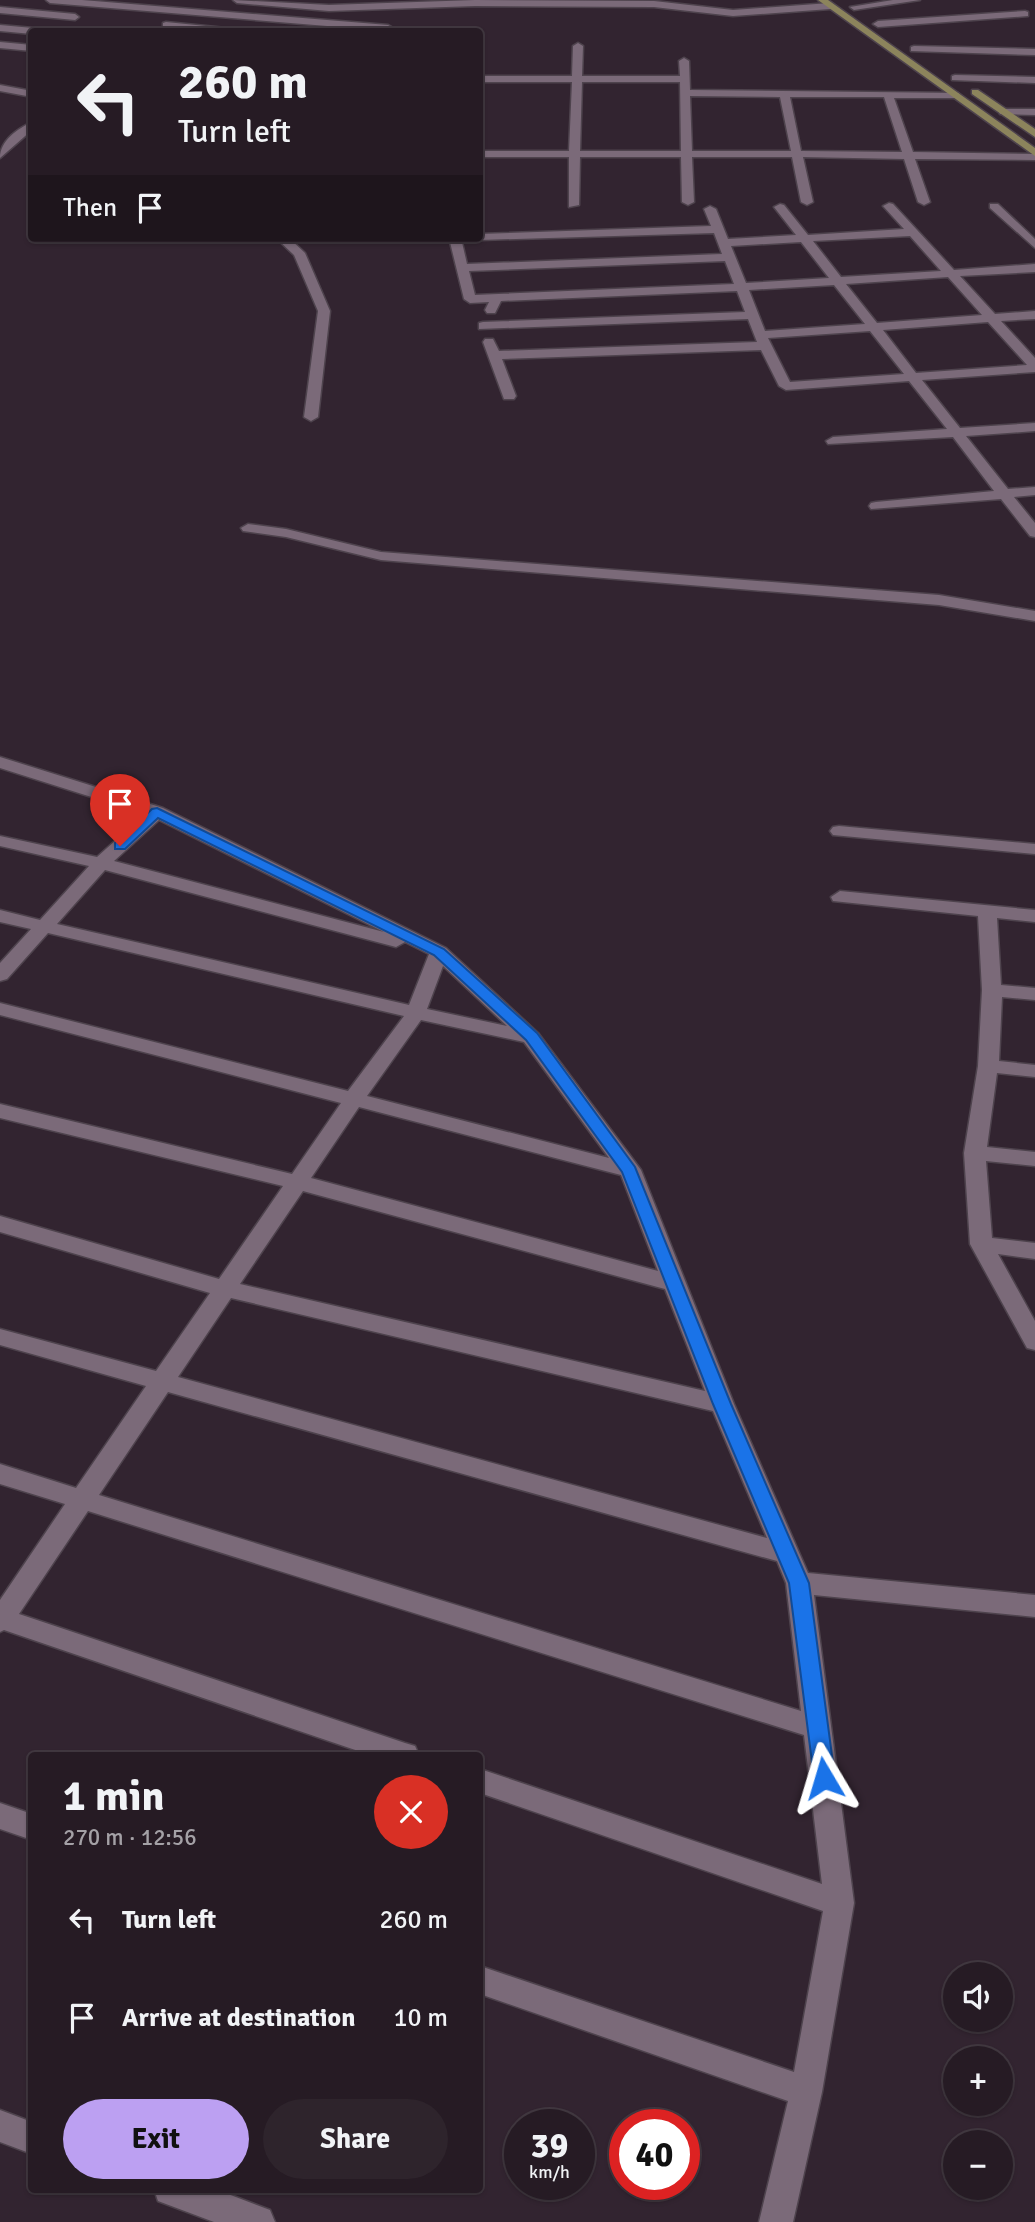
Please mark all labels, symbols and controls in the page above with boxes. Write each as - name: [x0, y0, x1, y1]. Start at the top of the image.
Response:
- text: 260 m: [178, 52, 308, 112]
- icon: left: [63, 56, 154, 147]
- text: Turn left: [178, 112, 291, 151]
- icon: arrive: [131, 189, 169, 227]
- text: Then: [63, 192, 117, 224]
- pin: [90, 774, 150, 846]
- icon: arrive: [101, 785, 139, 823]
- position arrow: [787, 1741, 861, 1815]
- text: 1 min: [63, 1771, 164, 1822]
- button: close: [374, 1775, 448, 1849]
- text: 270 m · 12:56: [63, 1823, 197, 1852]
- icon: left: [63, 1901, 101, 1939]
- text: Turn left: [122, 1904, 216, 1936]
- text: 260 m: [379, 1904, 448, 1936]
- map controls: [943, 1962, 1013, 2200]
- button: sound: [943, 1962, 1013, 2032]
- icon: arrive: [63, 1999, 101, 2037]
- text: Arrive at destination: [122, 2002, 355, 2034]
- text: 10 m: [393, 2002, 448, 2034]
- button: +: [943, 2046, 1013, 2116]
- button: Exit: [63, 2099, 249, 2179]
- button: Share: [263, 2099, 448, 2179]
- speed limit sign: 40: [609, 2109, 700, 2200]
- text: 39: [531, 2124, 568, 2167]
- button: −: [943, 2130, 1013, 2200]
- text: km/h: [529, 2161, 570, 2183]

